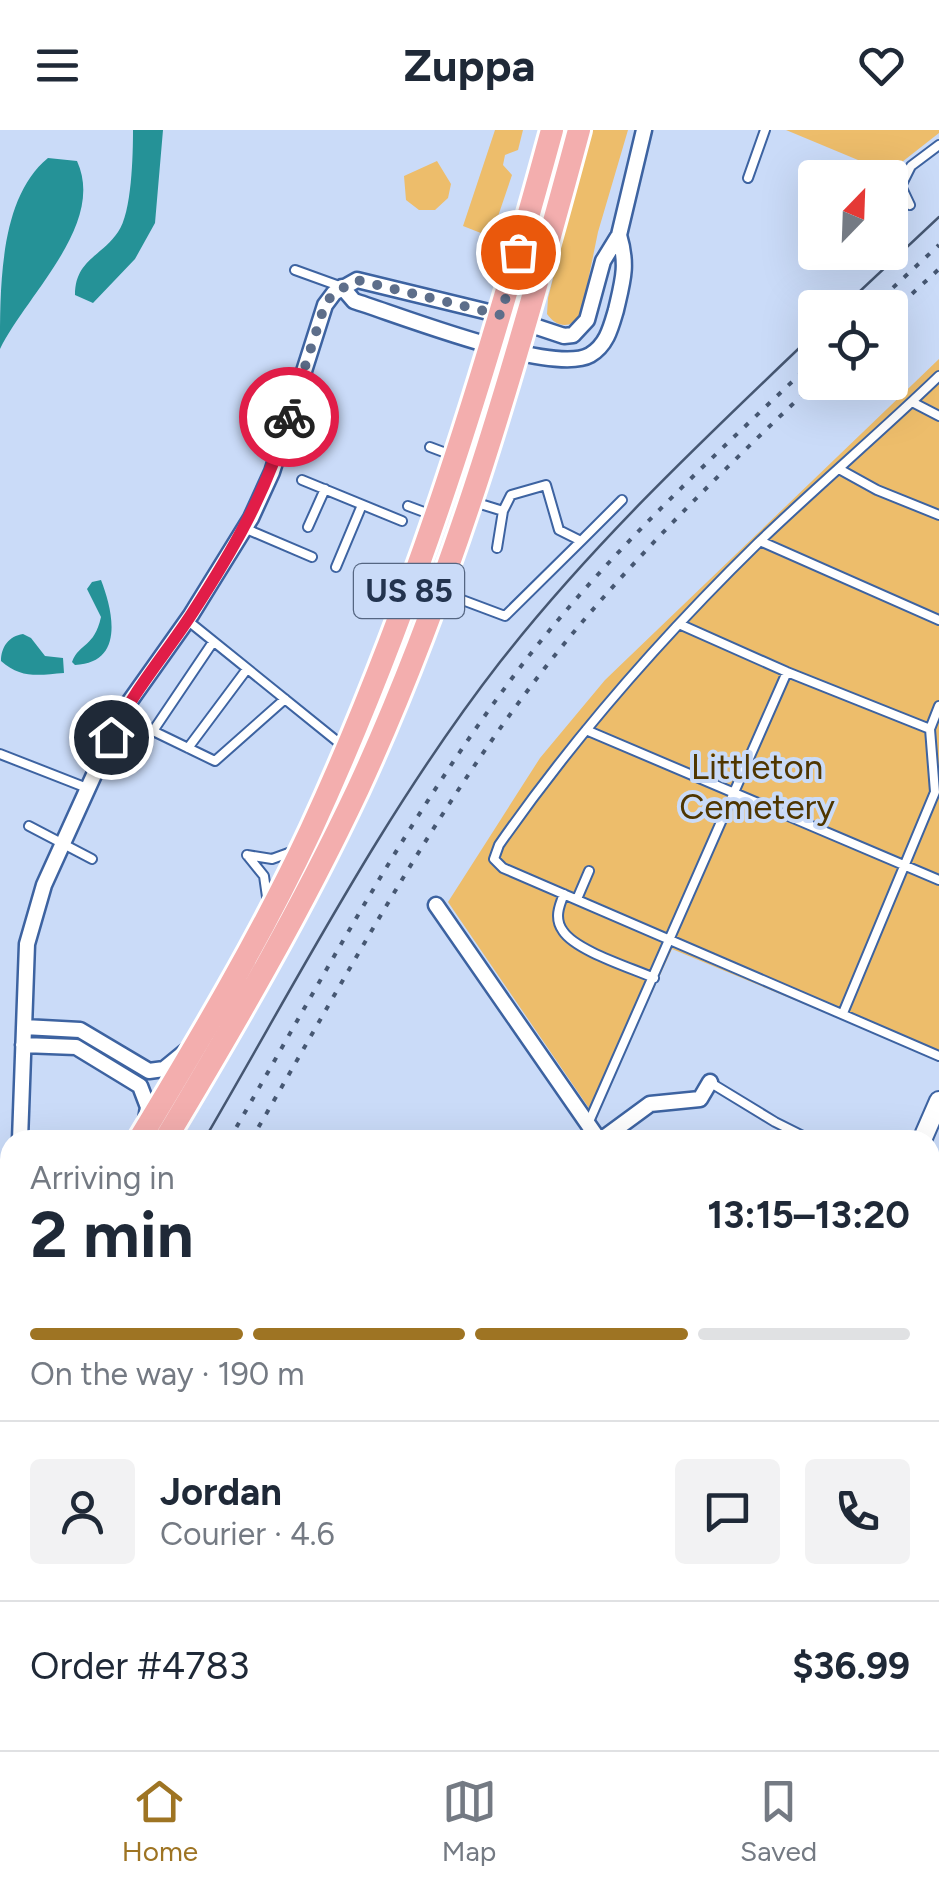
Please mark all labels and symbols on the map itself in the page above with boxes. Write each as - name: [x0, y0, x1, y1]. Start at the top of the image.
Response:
- north arrow: [798, 160, 908, 270]
- pin: [476, 210, 561, 295]
- courier: [239, 367, 339, 467]
- road number: US 85: [354, 564, 464, 618]
- pin: [69, 695, 154, 780]
- park label: Littleton Cemetery: [679, 746, 835, 828]

